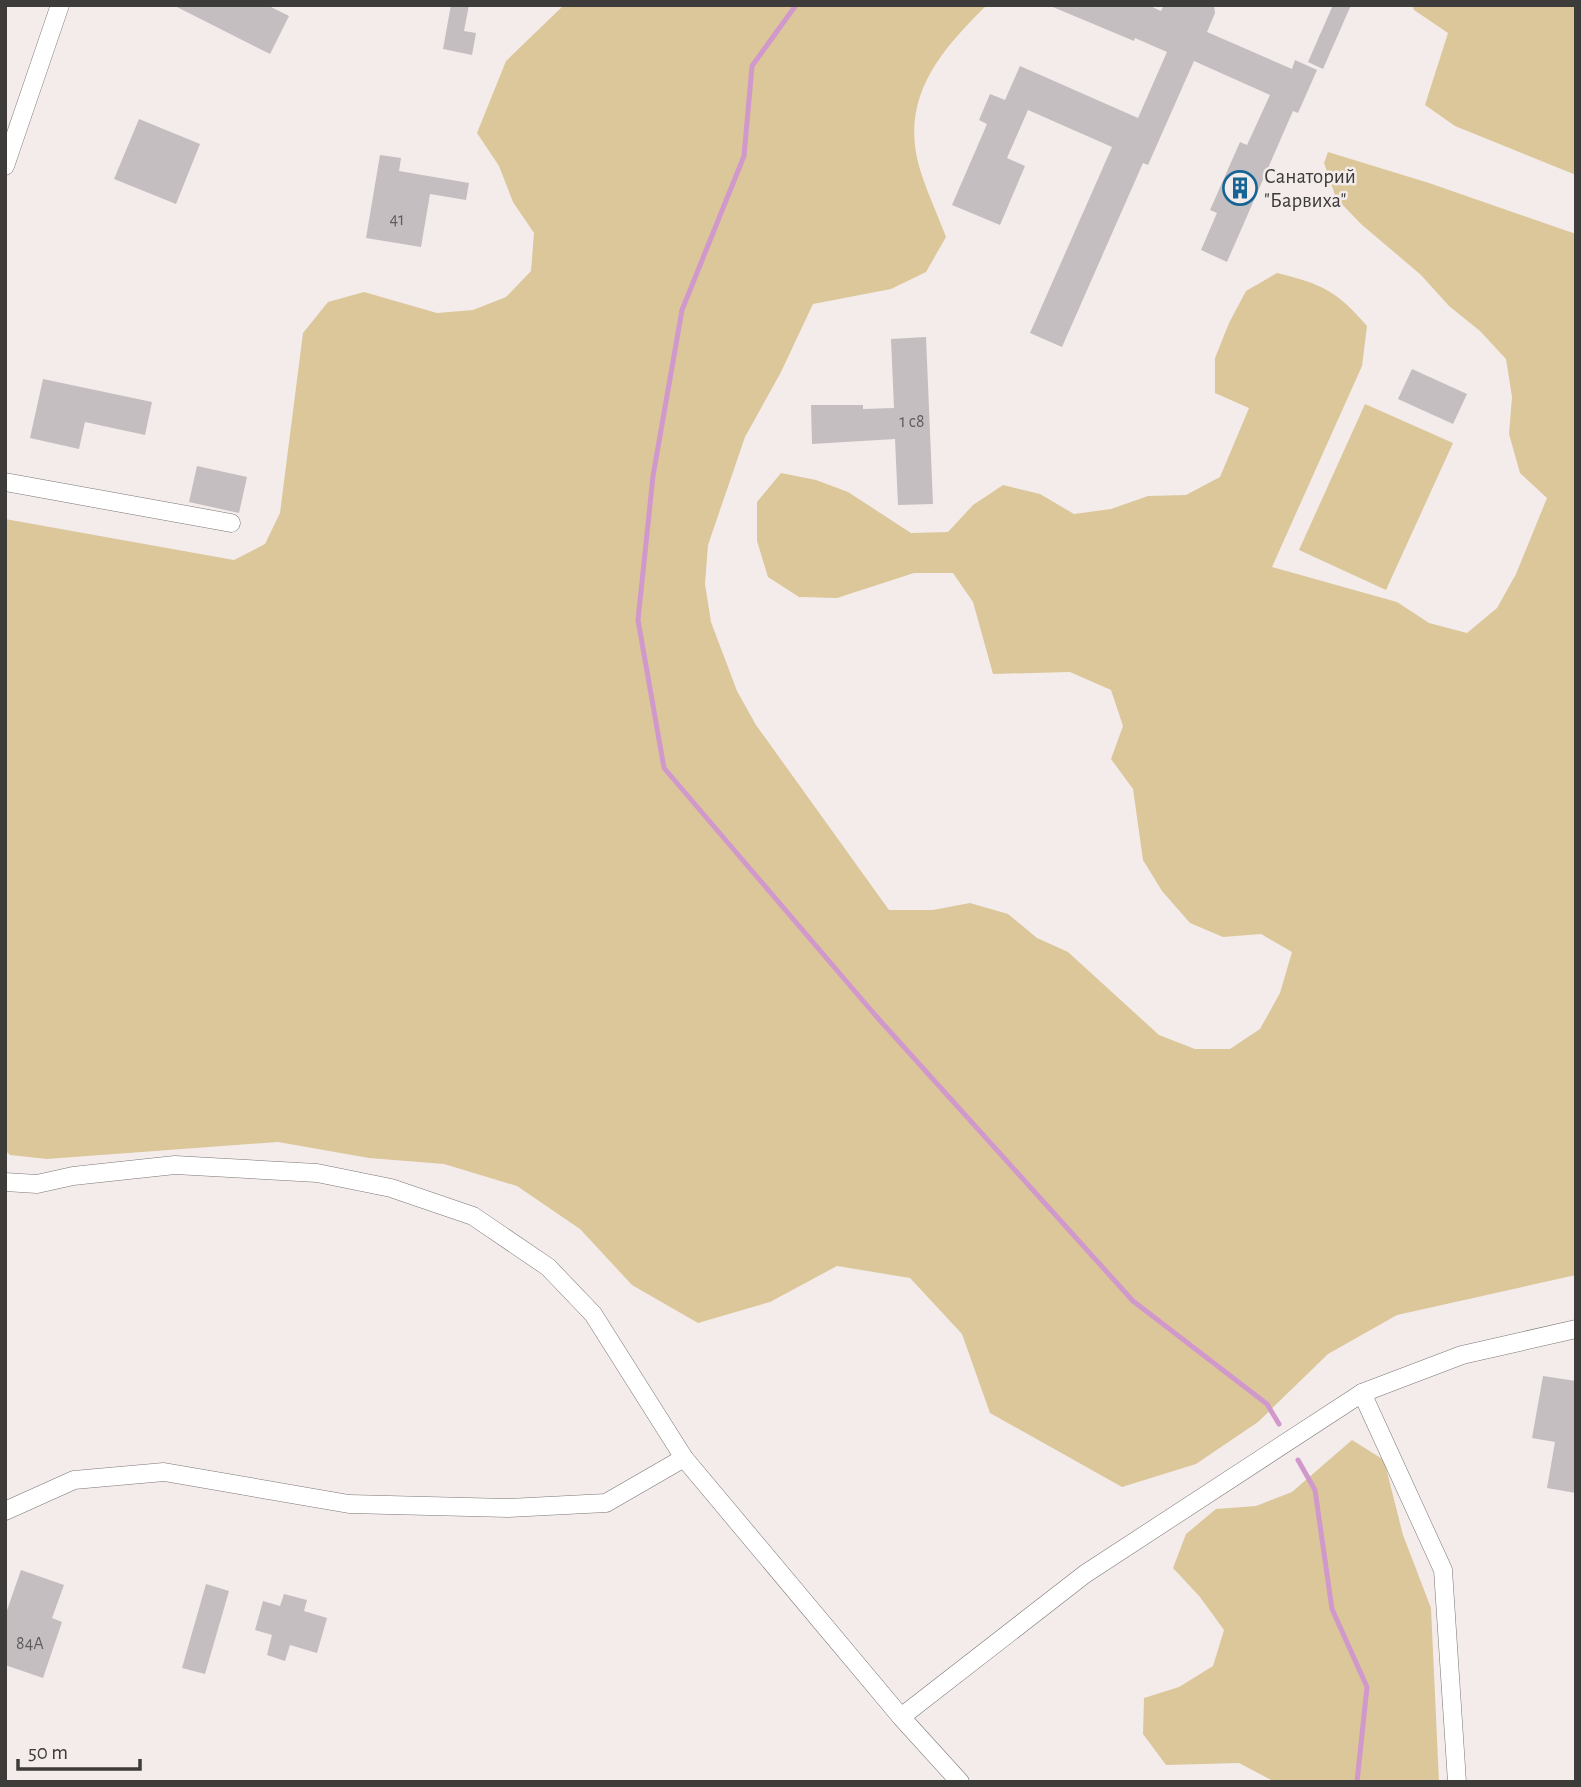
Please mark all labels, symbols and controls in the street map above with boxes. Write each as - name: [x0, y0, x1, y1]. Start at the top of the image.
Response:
- place label: Санаторий "Барвиха": [1264, 166, 1356, 211]
- building icon: Санаторий "Барвиха": [1221, 169, 1259, 207]
- house number: 41: [390, 211, 404, 229]
- house number: 1 с8: [900, 413, 924, 431]
- house number: 84А: [16, 1635, 44, 1653]
- scale bar: [18, 1728, 140, 1772]
- text: 50 m: [28, 1742, 68, 1763]

